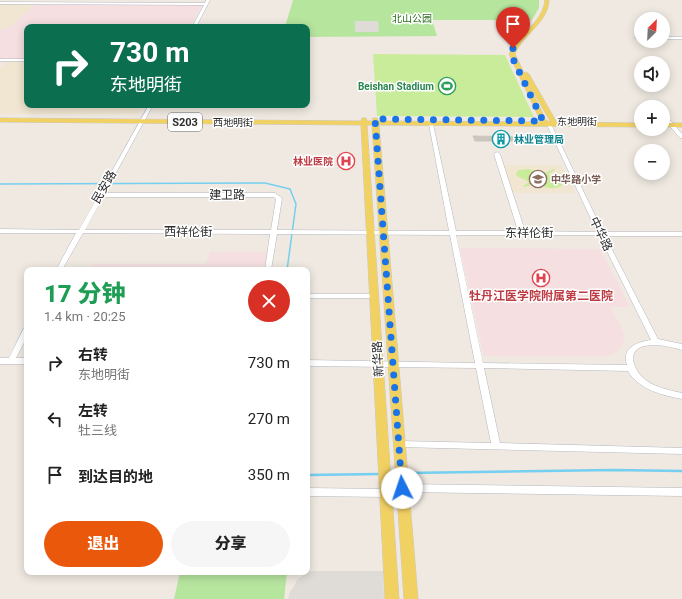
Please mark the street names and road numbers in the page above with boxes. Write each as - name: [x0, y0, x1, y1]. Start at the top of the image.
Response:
- road number: S203: [168, 113, 202, 131]
- street label: 东地明街: [557, 116, 597, 127]
- street label: 西地明街: [213, 117, 253, 128]
- street label: 民安路: [89, 168, 119, 206]
- street label: 建卫路: [209, 188, 245, 202]
- street label: 中华路: [587, 215, 615, 253]
- street label: 西祥伦街: [164, 225, 212, 239]
- street label: 东祥伦街: [505, 226, 553, 240]
- street label: 新华路: [370, 341, 386, 377]

